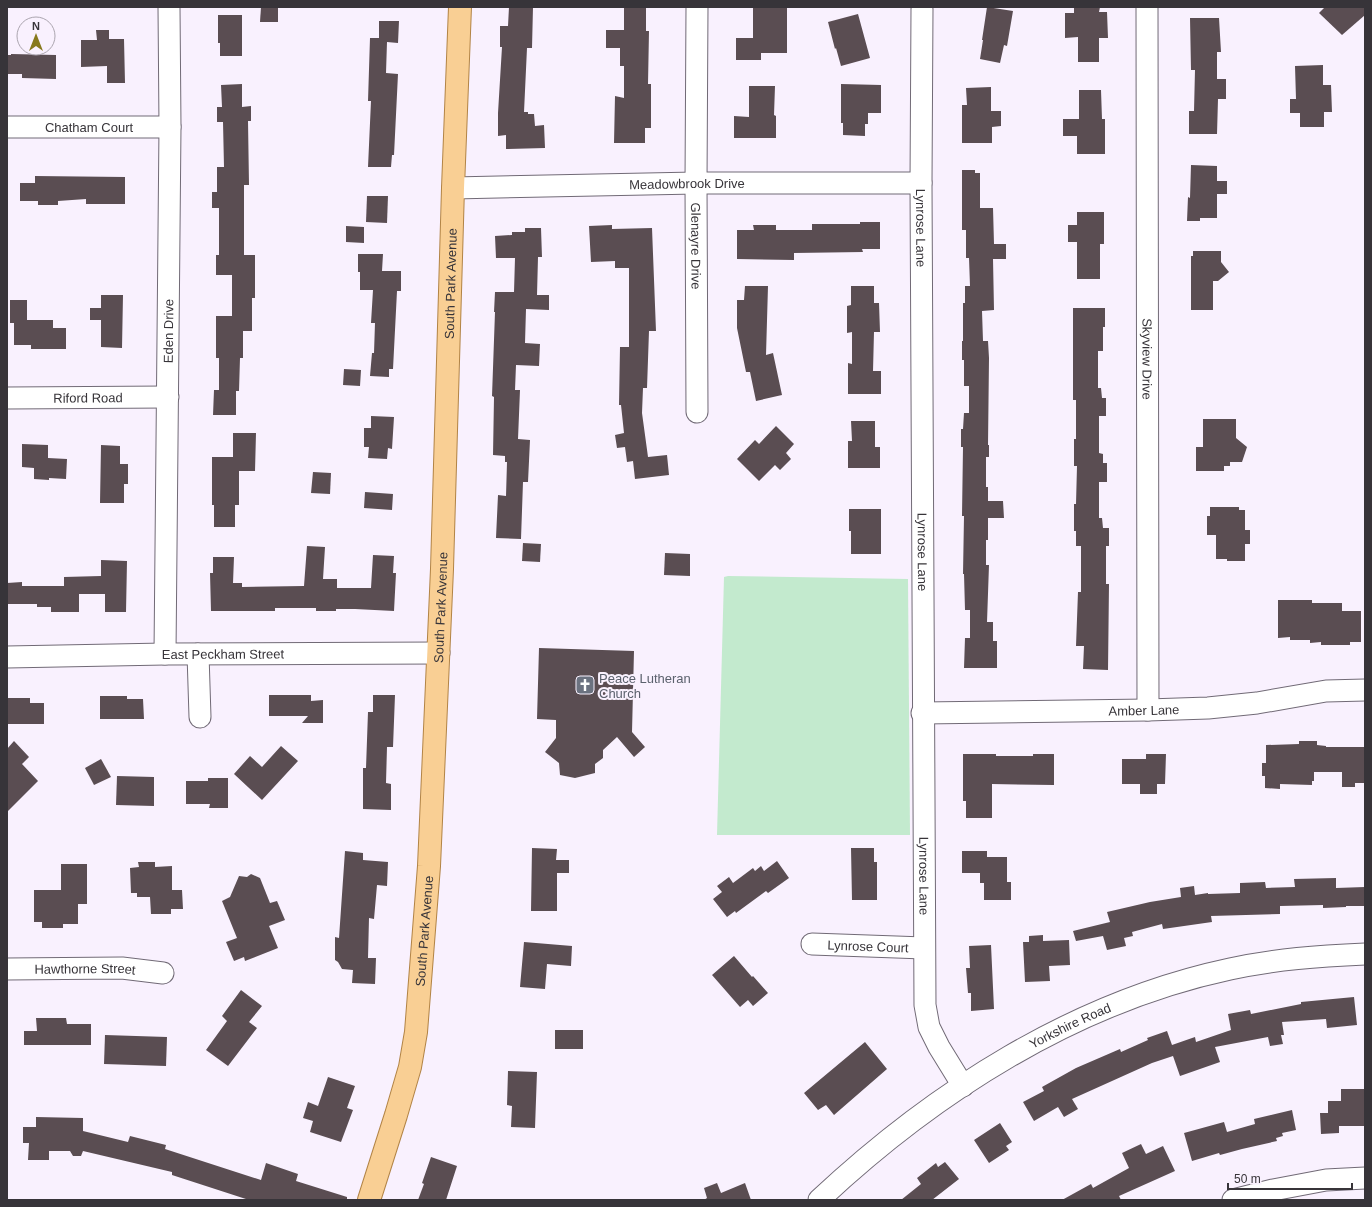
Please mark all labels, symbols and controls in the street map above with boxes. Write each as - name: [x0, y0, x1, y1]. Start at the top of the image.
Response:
- north arrow: [16, 16, 56, 56]
- text: N: [32, 20, 40, 32]
- street label: Chatham Court: [45, 120, 134, 135]
- street label: Meadowbrook Drive: [629, 175, 745, 192]
- street label: Lynrose Lane: [914, 189, 929, 267]
- street label: Glenayre Drive: [689, 203, 704, 289]
- street label: South Park Avenue: [441, 228, 459, 339]
- street label: Eden Drive: [160, 299, 176, 363]
- street label: Skyview Drive: [1140, 318, 1155, 400]
- street label: Riford Road: [53, 390, 123, 405]
- street label: Lynrose Lane: [915, 513, 930, 591]
- street label: South Park Avenue: [430, 552, 450, 663]
- street label: East Peckham Street: [162, 646, 284, 662]
- place label: Peace Lutheran Church: [599, 671, 691, 701]
- church icon: Peace Lutheran Church: [574, 674, 596, 696]
- street label: Amber Lane: [1108, 701, 1180, 718]
- street label: Lynrose Lane: [917, 837, 932, 915]
- street label: South Park Avenue: [412, 875, 436, 987]
- street label: Lynrose Court: [827, 937, 909, 955]
- street label: Hawthorne Street: [34, 960, 137, 977]
- street label: Yorkshire Road: [1027, 1000, 1113, 1051]
- scale bar: [1228, 1165, 1352, 1191]
- text: 50 m: [1234, 1172, 1261, 1186]

